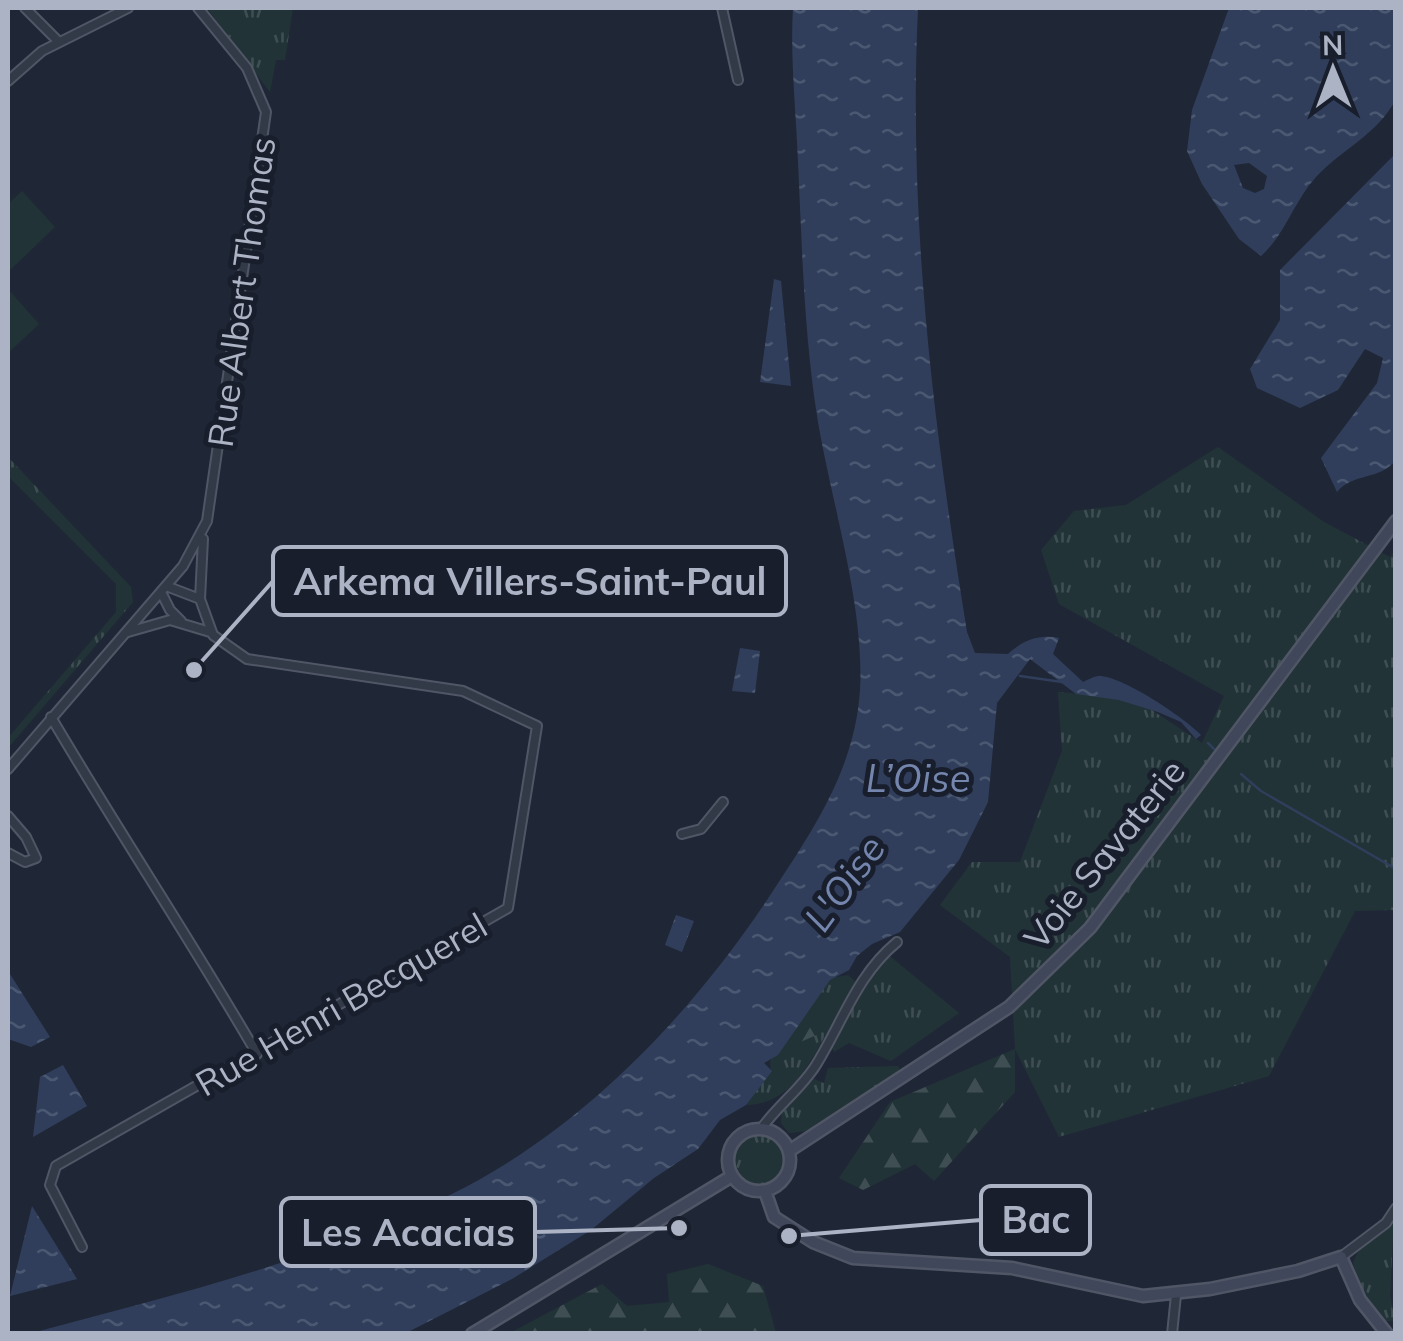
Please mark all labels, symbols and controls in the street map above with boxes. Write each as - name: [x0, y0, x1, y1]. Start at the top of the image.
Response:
- north arrow: [1283, 20, 1383, 120]
- text: N: [1322, 27, 1343, 62]
- street label: Rue Albert Thomas: [197, 134, 285, 450]
- callout: Arkema Villers-Saint-Paul: [273, 547, 786, 615]
- text: Arkema Villers-Saint-Paul: [294, 557, 766, 605]
- street label: Voie Savaterie: [1014, 750, 1194, 958]
- water label: L’Oise: [866, 754, 970, 802]
- water label: L'Oise: [793, 826, 895, 940]
- street label: Rue Henri Becquerel: [188, 903, 494, 1105]
- callout: Bac: [981, 1186, 1090, 1254]
- text: Bac: [1002, 1195, 1070, 1243]
- callout: Les Acacias: [281, 1198, 535, 1266]
- text: Les Acacias: [301, 1208, 515, 1256]

